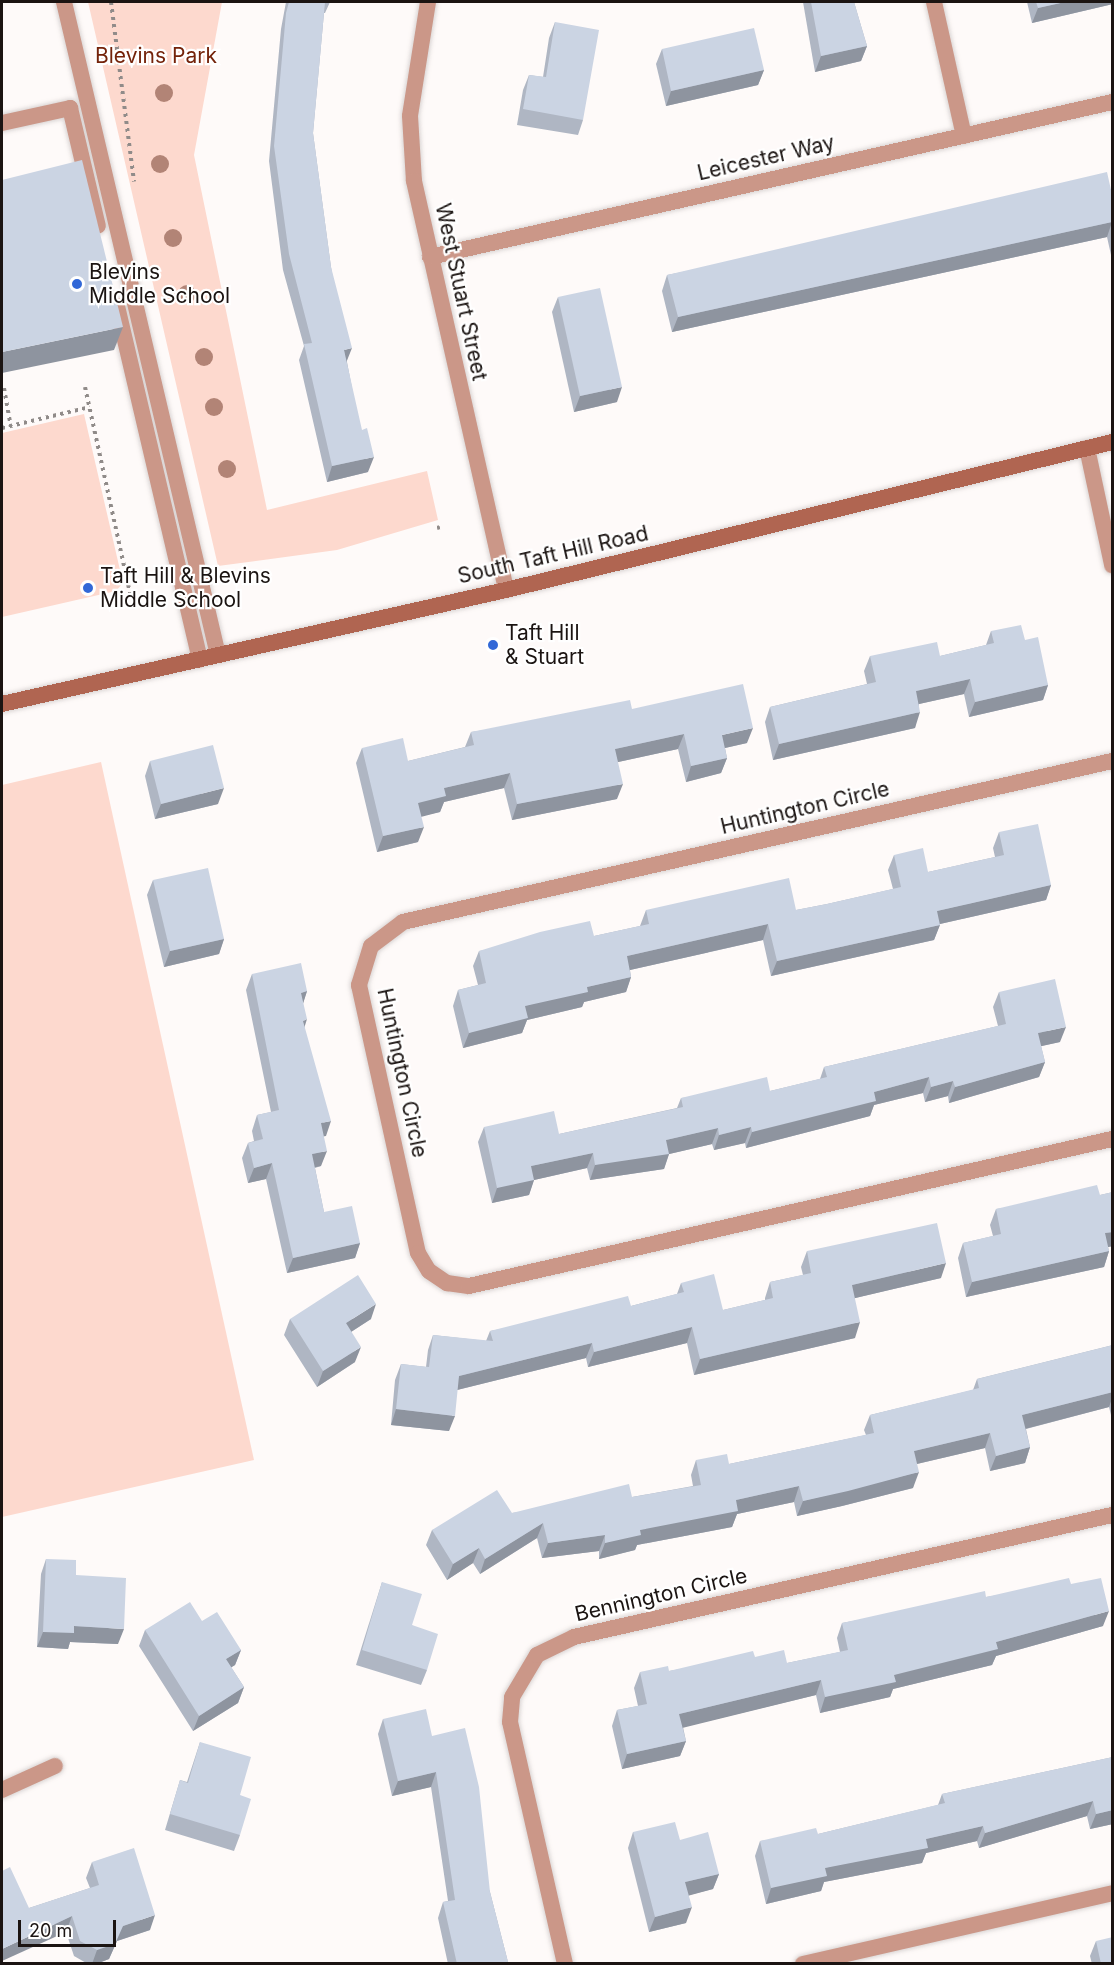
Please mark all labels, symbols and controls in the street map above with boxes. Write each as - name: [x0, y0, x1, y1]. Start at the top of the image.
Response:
- park label: Blevins Park: [95, 43, 217, 69]
- street label: Leicester Way: [695, 130, 837, 186]
- street label: West Stuart Street: [430, 201, 492, 383]
- place label: Blevins Middle School: [89, 259, 230, 309]
- marker: Blevins Middle School: [70, 277, 84, 291]
- street label: South Taft Hill Road: [455, 521, 651, 589]
- place label: Taft Hill & Blevins Middle School: [100, 563, 271, 613]
- marker: Taft Hill & Blevins Middle School: [81, 581, 95, 595]
- place label: Taft Hill & Stuart: [505, 620, 584, 670]
- marker: Taft Hill & Stuart: [486, 638, 500, 652]
- street label: Huntington Circle: [718, 776, 892, 840]
- street label: Huntington Circle: [372, 986, 432, 1160]
- street label: Bennington Circle: [572, 1563, 750, 1627]
- scale bar: [21, 1908, 118, 1946]
- text: 20 m: [29, 1920, 72, 1941]

